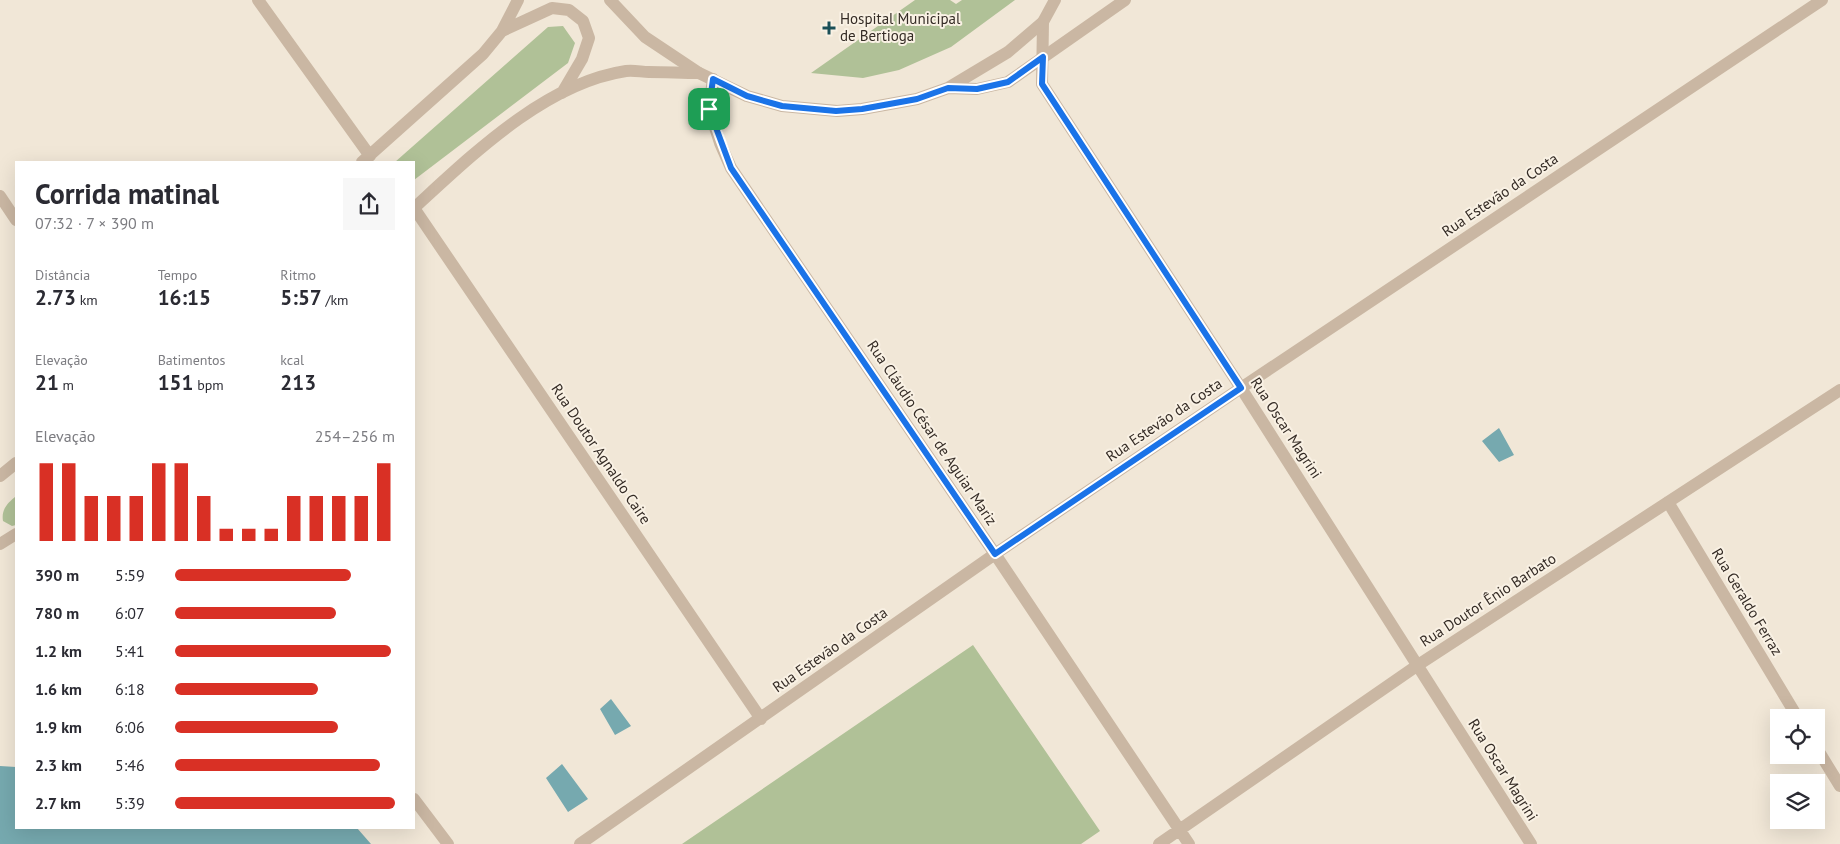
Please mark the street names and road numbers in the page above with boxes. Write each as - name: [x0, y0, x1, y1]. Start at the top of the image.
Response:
- street label: Rua Estevão da Costa: [1438, 149, 1561, 240]
- street label: Rua Cláudio César de Aguiar Mariz: [863, 337, 1002, 529]
- street label: Rua Estevão da Costa: [1102, 374, 1225, 465]
- street label: Rua Oscar Magrini: [1247, 374, 1326, 482]
- street label: Rua Doutor Agnaldo Caire: [547, 380, 655, 527]
- street label: Rua Geraldo Ferraz: [1708, 545, 1787, 659]
- street label: Rua Doutor Ênio Barbato: [1416, 548, 1559, 651]
- street label: Rua Estevão da Costa: [769, 603, 891, 696]
- street label: Rua Oscar Magrini: [1464, 715, 1542, 824]

